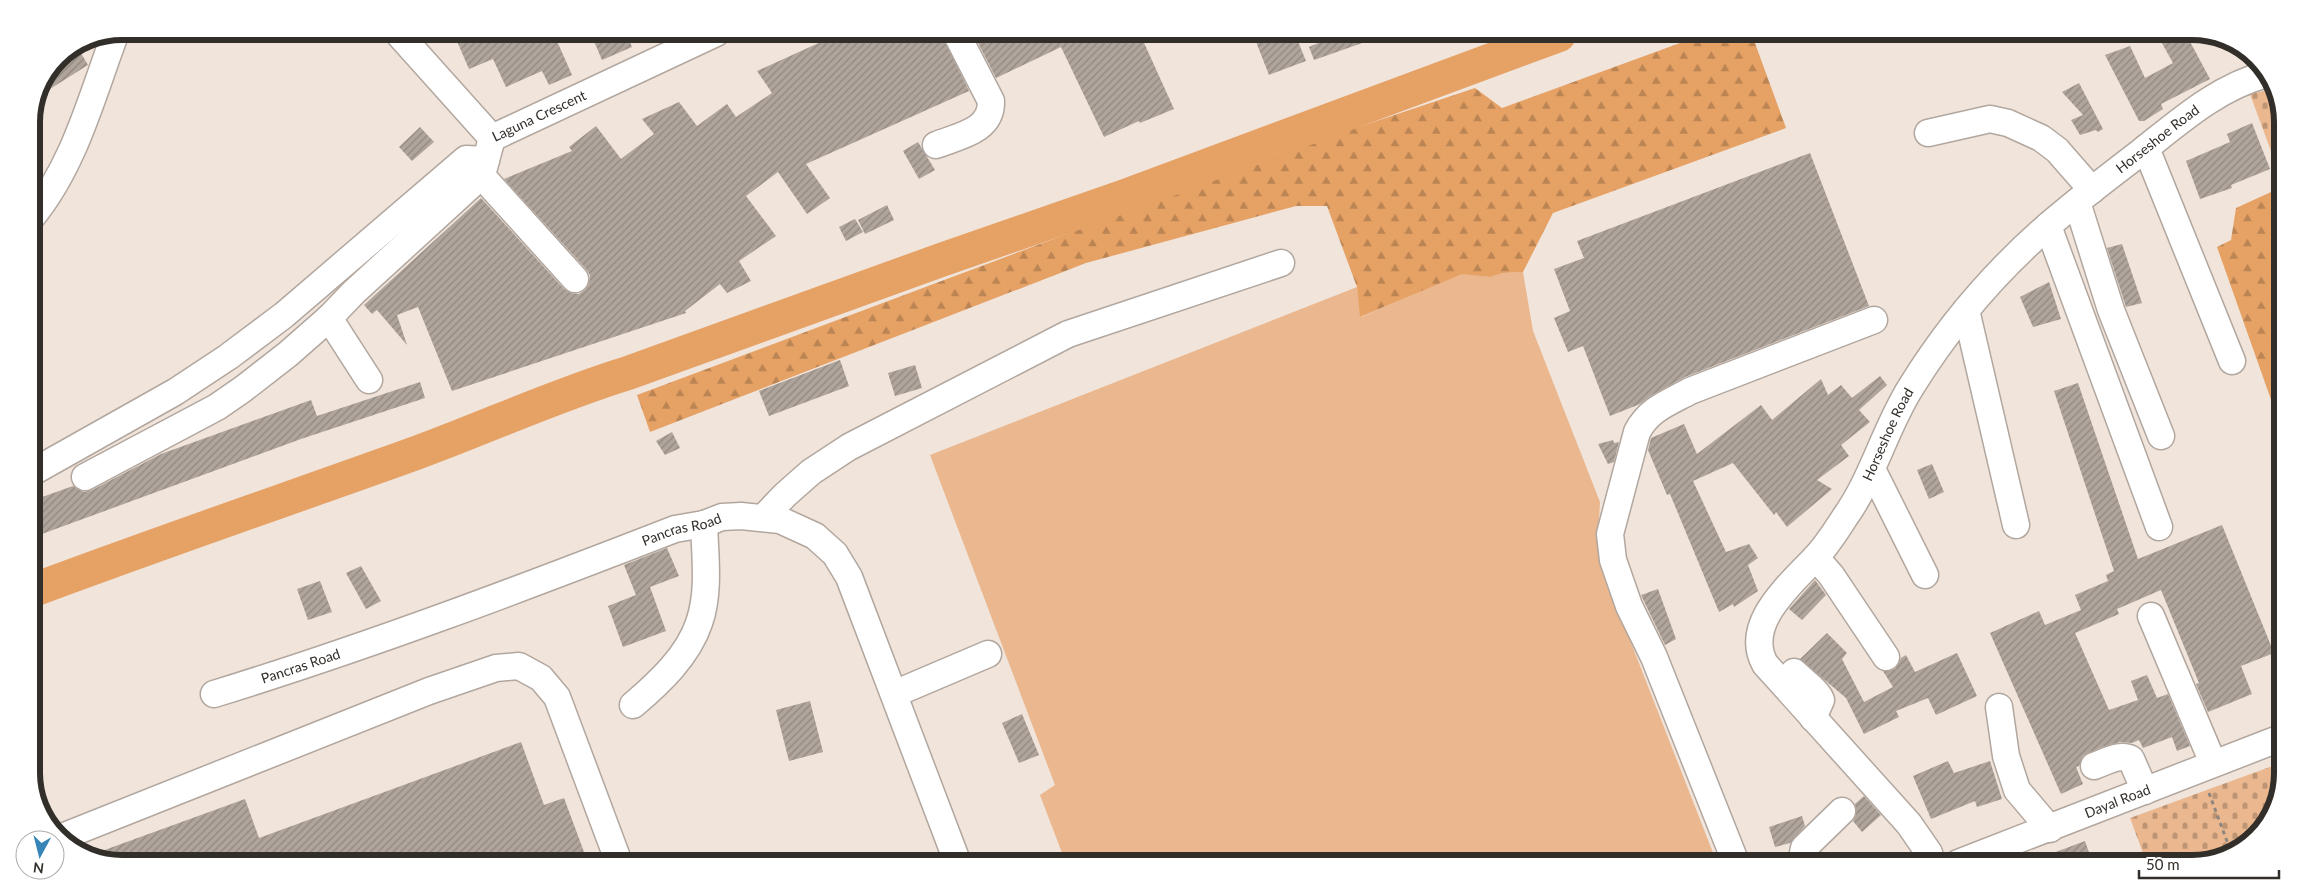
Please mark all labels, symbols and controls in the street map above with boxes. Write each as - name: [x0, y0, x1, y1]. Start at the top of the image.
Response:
- street label: Laguna Crescent: [489, 86, 589, 145]
- street label: Horseshoe Road: [2112, 101, 2202, 176]
- street label: Horseshoe Road: [1858, 384, 1917, 484]
- street label: Pancras Road: [639, 509, 724, 549]
- street label: Pancras Road: [259, 645, 342, 687]
- street label: Dayal Road: [2082, 780, 2153, 821]
- north arrow: [15, 830, 65, 880]
- scale bar: [2139, 848, 2279, 880]
- text: 50 m: [2146, 855, 2180, 873]
- text: N: [32, 859, 45, 877]

